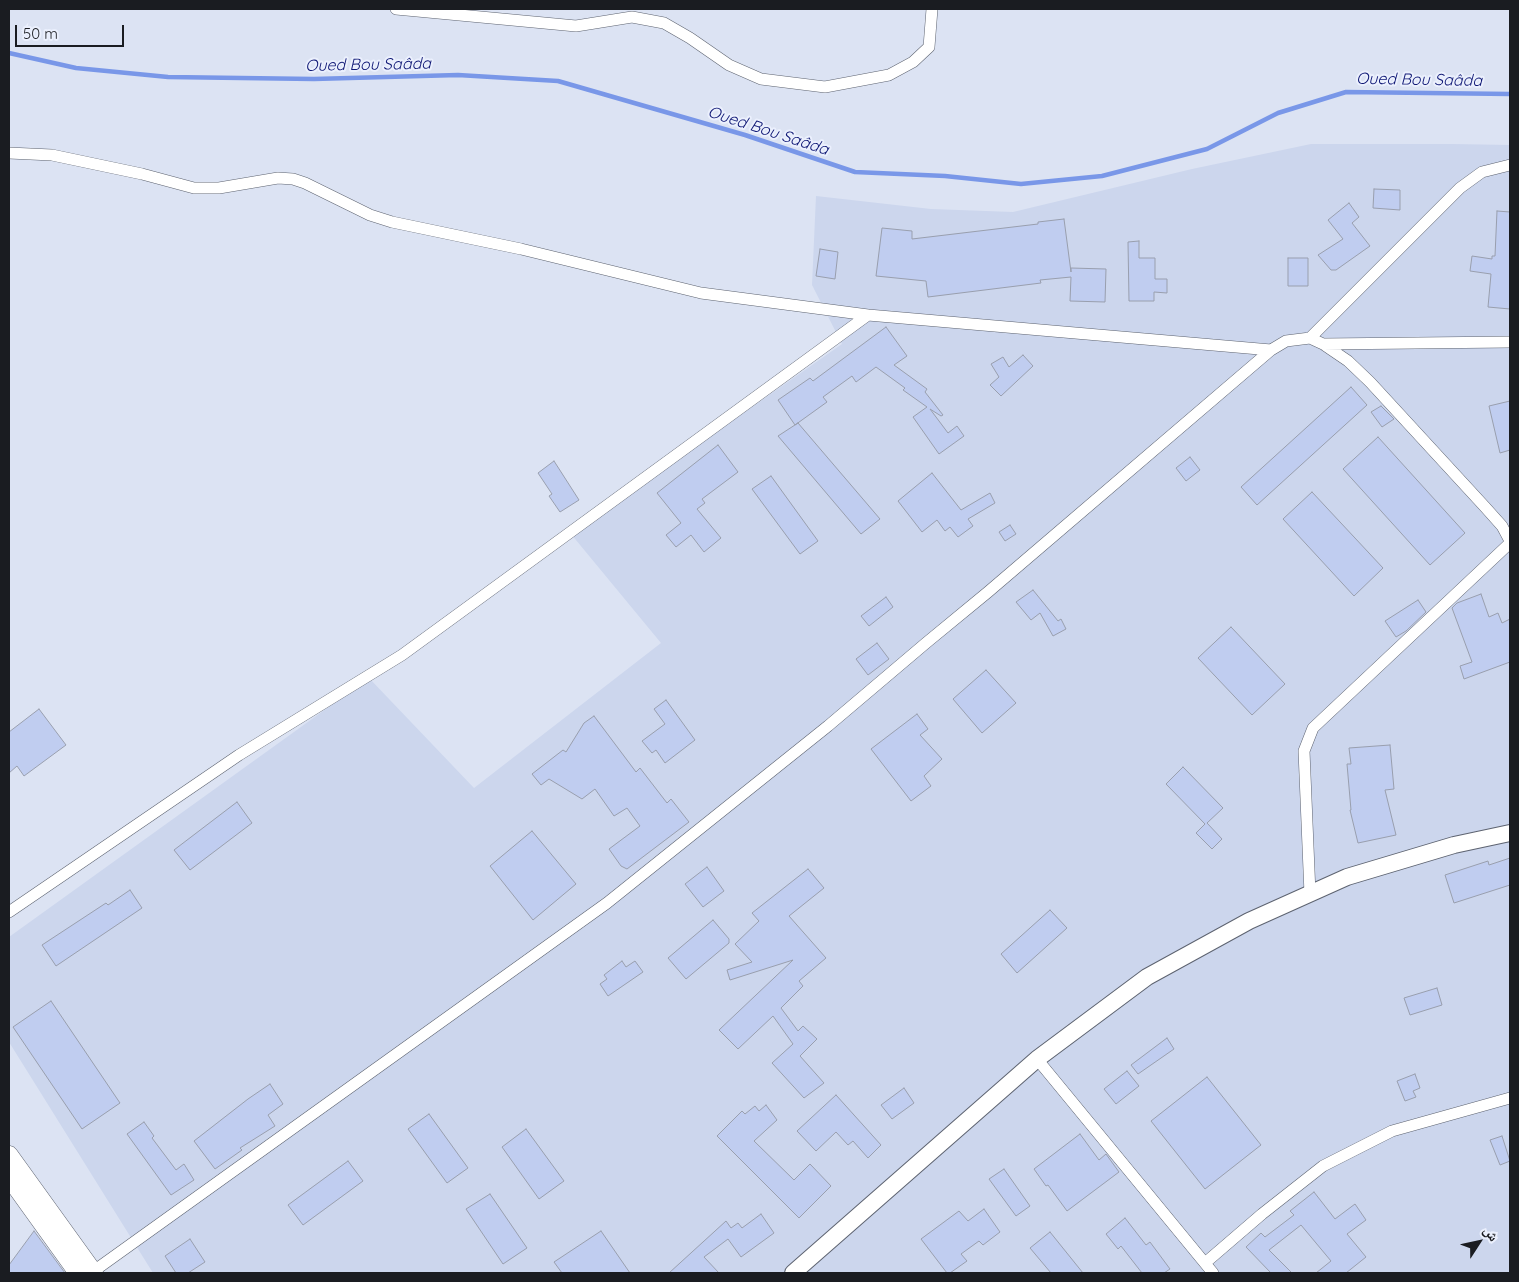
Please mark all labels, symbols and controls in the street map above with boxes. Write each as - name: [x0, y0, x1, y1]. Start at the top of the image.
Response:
- scale bar: [18, 15, 126, 47]
- text: 50 m: [23, 24, 58, 43]
- water label: Oued Bou Saâda: [305, 54, 431, 76]
- water label: Oued Bou Saâda: [1356, 69, 1482, 91]
- water label: Oued Bou Saâda: [705, 102, 831, 160]
- north arrow: [1454, 1217, 1504, 1267]
- text: ش: [1480, 1222, 1503, 1245]

